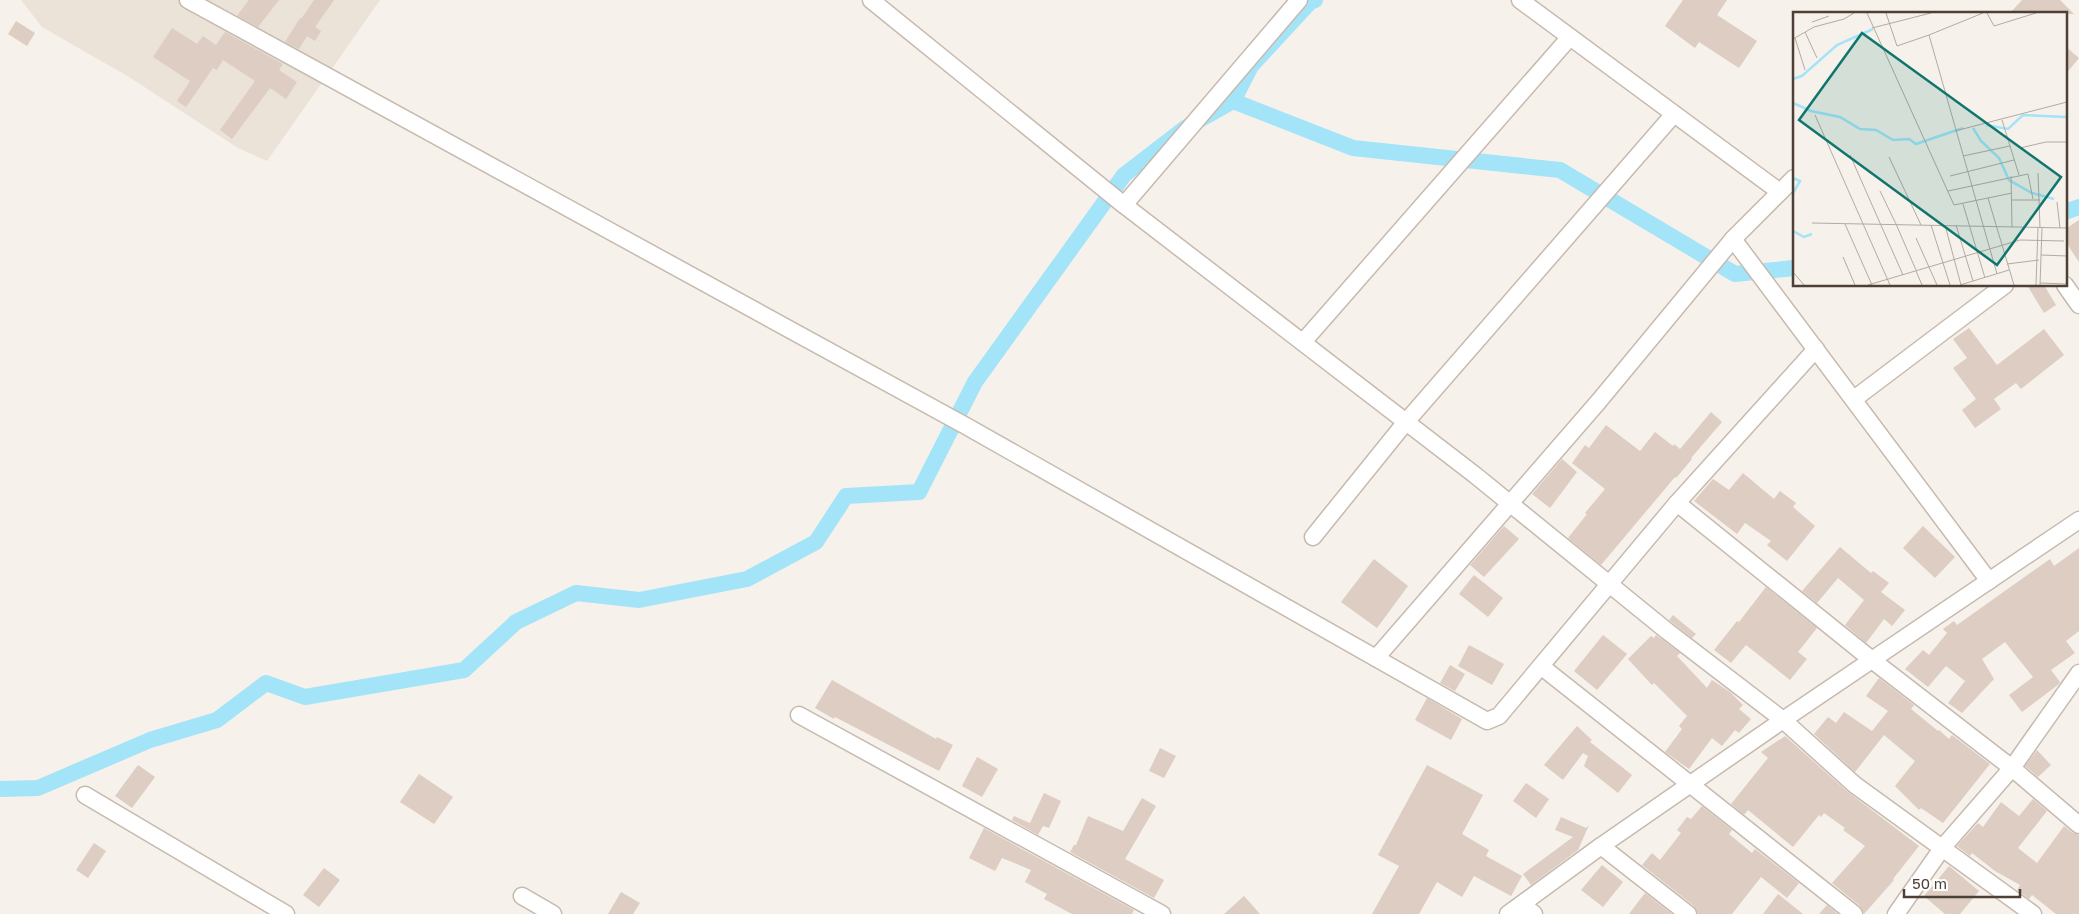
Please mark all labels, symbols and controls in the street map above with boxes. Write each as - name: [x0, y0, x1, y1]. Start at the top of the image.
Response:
- inset map: [1793, 12, 2066, 286]
- scale bar: [1904, 866, 2020, 898]
- text: 50 m: [1912, 874, 1947, 892]

